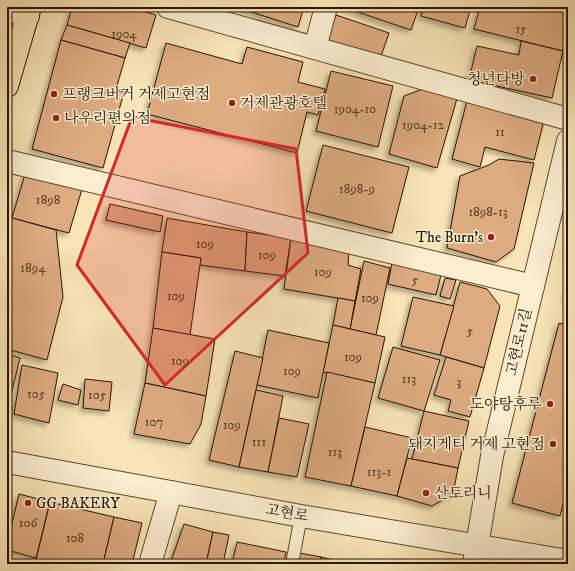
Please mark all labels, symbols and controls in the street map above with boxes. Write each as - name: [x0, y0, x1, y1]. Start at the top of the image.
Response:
- house number: 15: [515, 21, 527, 37]
- house number: 1904: [111, 26, 137, 42]
- place label: 청년다방: [467, 70, 526, 89]
- marker: 청년다방: [528, 74, 538, 84]
- place label: 프랭크버거 거제고현점: [62, 85, 210, 104]
- marker: 프랭크버거 거제고현점: [49, 89, 59, 99]
- place label: 거제관광호텔: [240, 94, 327, 113]
- marker: 거제관광호텔: [227, 98, 237, 108]
- house number: 1904-10: [334, 101, 376, 117]
- place label: 나우리편의점: [64, 109, 151, 128]
- marker: 나우리편의점: [51, 113, 61, 123]
- house number: 1904-12: [402, 117, 445, 133]
- house number: 11: [495, 124, 505, 140]
- house number: 1898-9: [339, 181, 375, 197]
- house number: 1898: [36, 192, 60, 208]
- house number: 1898-13: [468, 204, 508, 220]
- place label: The Burn's: [416, 228, 483, 247]
- marker: The Burn's: [486, 232, 496, 242]
- house number: 109: [196, 236, 214, 252]
- house number: 109: [258, 247, 276, 263]
- house number: 1894: [20, 260, 46, 276]
- house number: 109: [314, 264, 332, 280]
- house number: 5: [412, 272, 419, 288]
- house number: 109: [167, 288, 185, 304]
- house number: 109: [361, 290, 379, 306]
- street label: 고현로11길: [502, 306, 536, 378]
- house number: 5: [467, 323, 474, 339]
- house number: 109: [344, 349, 362, 365]
- house number: 109: [171, 353, 189, 369]
- house number: 109: [283, 363, 301, 379]
- house number: 113: [402, 371, 416, 387]
- house number: 3: [457, 374, 462, 390]
- house number: 105: [27, 386, 46, 402]
- house number: 105: [88, 387, 107, 403]
- place label: 도야탕후루: [470, 395, 543, 414]
- marker: 도야탕후루: [545, 399, 555, 409]
- house number: 107: [145, 414, 163, 430]
- house number: 109: [223, 417, 241, 433]
- house number: 111: [252, 434, 266, 450]
- place label: 돼지게티 거제 고현점: [408, 435, 545, 454]
- marker: 돼지게티 거제 고현점: [548, 439, 558, 449]
- house number: 113: [328, 444, 342, 460]
- house number: 113-1: [367, 464, 391, 480]
- place label: 산토리니: [434, 484, 492, 503]
- marker: 산토리니: [421, 488, 431, 498]
- place label: GG BAKERY: [36, 494, 120, 513]
- marker: GG BAKERY: [23, 498, 33, 508]
- street label: 고현로: [264, 500, 311, 526]
- house number: 106: [19, 515, 38, 531]
- house number: 108: [66, 530, 84, 546]

